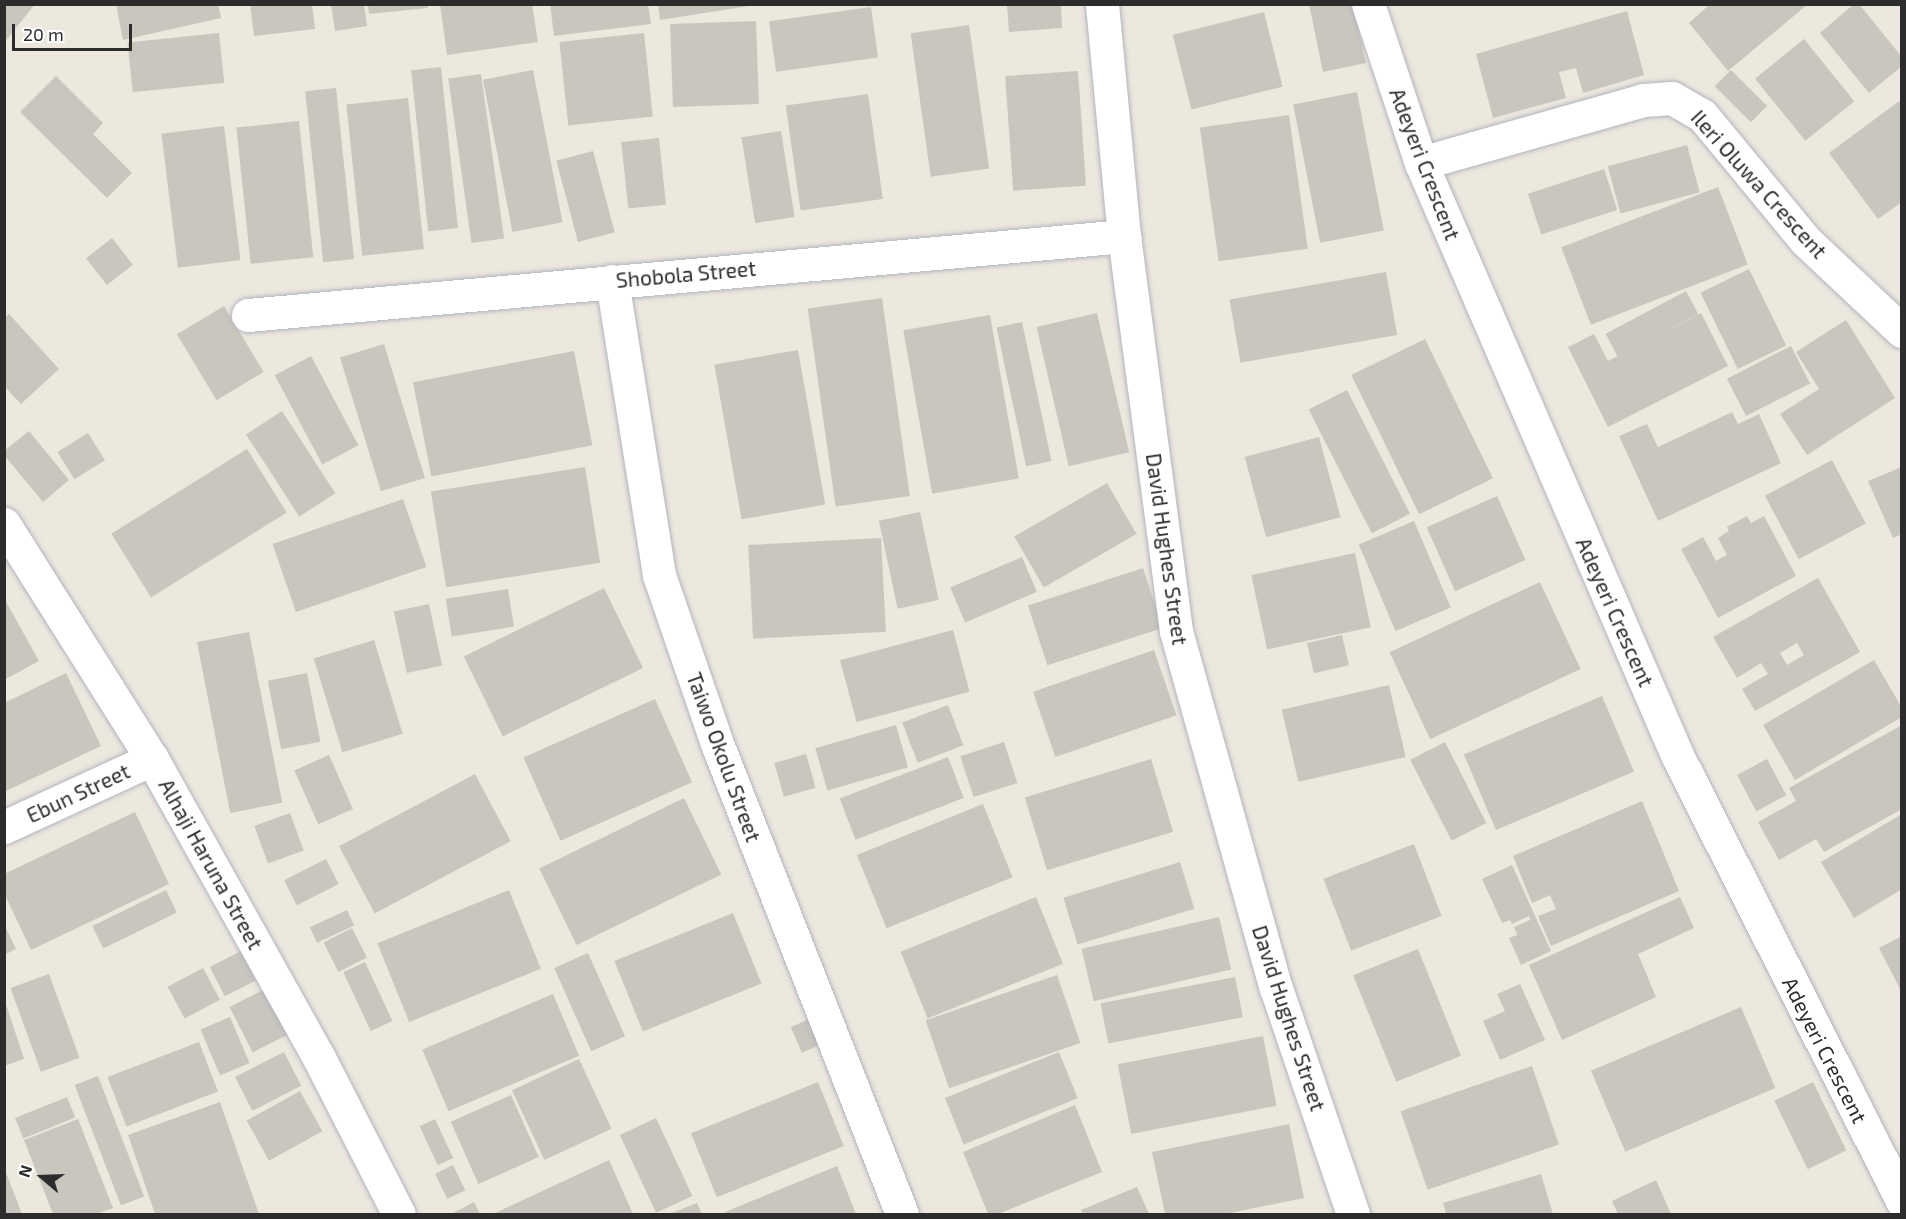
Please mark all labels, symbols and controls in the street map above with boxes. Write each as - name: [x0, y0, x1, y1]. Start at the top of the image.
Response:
- scale bar: [15, 12, 135, 50]
- text: 20 m: [23, 23, 64, 45]
- street label: Adeyeri Crescent: [1384, 85, 1466, 243]
- street label: Ileri Oluwa Crescent: [1686, 105, 1832, 263]
- street label: Shobola Street: [615, 255, 757, 293]
- street label: David Hughes Street: [1141, 451, 1193, 647]
- street label: Adeyeri Crescent: [1571, 534, 1659, 690]
- street label: Taiwo Okolu Street: [682, 669, 766, 845]
- street label: Ebun Street: [22, 758, 134, 828]
- street label: Alhaji Haruna Street: [154, 774, 268, 954]
- street label: David Hughes Street: [1247, 922, 1331, 1114]
- street label: Adeyeri Crescent: [1777, 973, 1873, 1127]
- north arrow: [12, 1147, 72, 1207]
- text: N: [14, 1162, 35, 1180]

